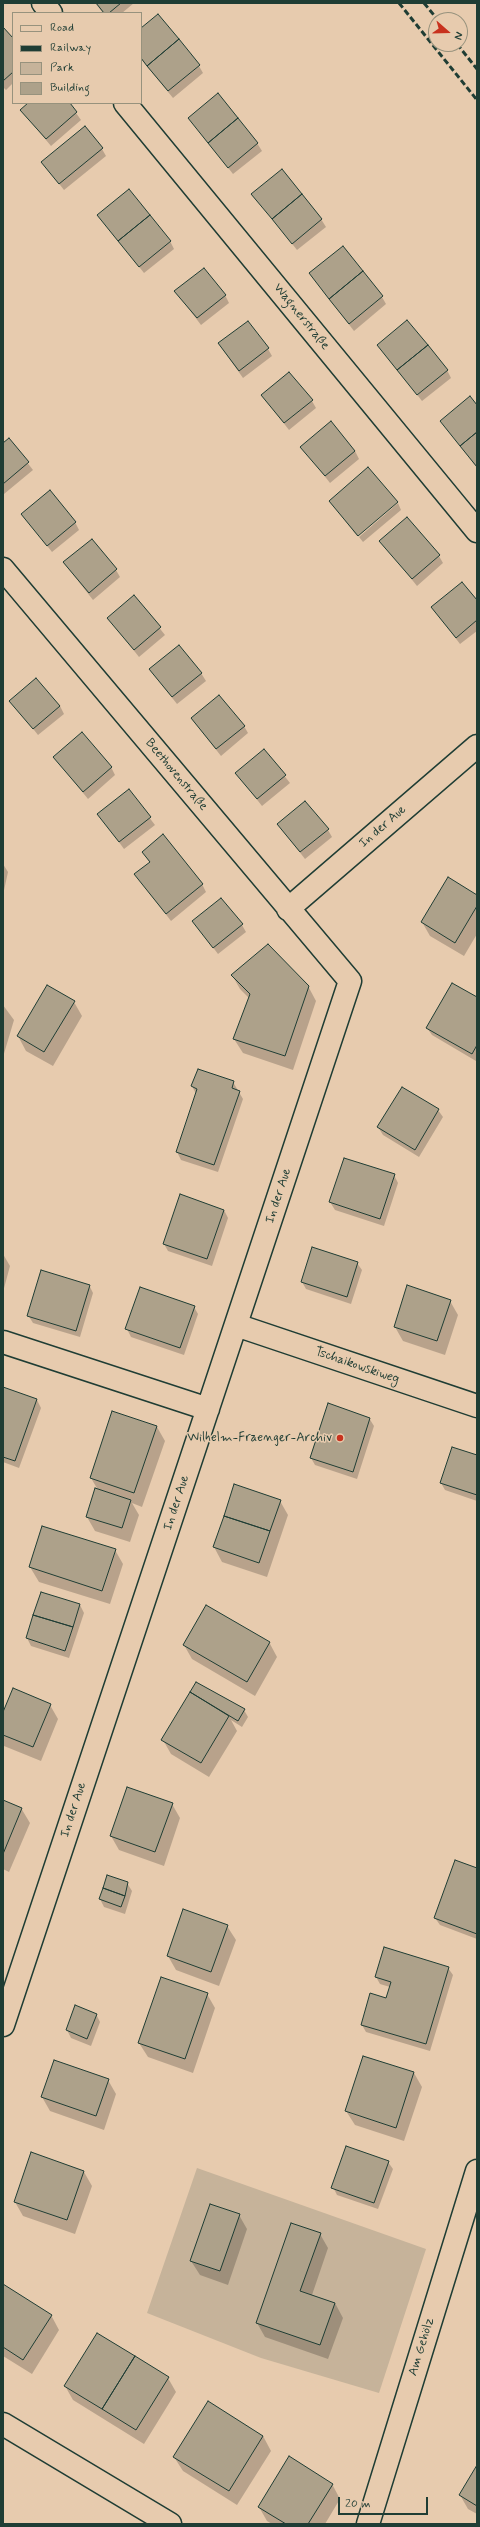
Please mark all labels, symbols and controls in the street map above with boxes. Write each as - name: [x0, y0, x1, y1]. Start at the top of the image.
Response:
- legend: [12, 12, 142, 104]
- north arrow: [428, 12, 468, 52]
- text: Road: [50, 20, 74, 36]
- text: N: [451, 30, 466, 42]
- text: Railway: [50, 40, 91, 56]
- text: Park: [50, 60, 74, 76]
- text: Building: [50, 80, 90, 96]
- street label: Wagnerstraße: [270, 281, 332, 353]
- street label: Beethovenstraße: [141, 736, 211, 814]
- street label: In der Aue: [356, 802, 410, 852]
- street label: In der Aue: [263, 1166, 295, 1226]
- street label: Tschaikowskiweg: [313, 1344, 401, 1388]
- place label: Wilhelm-Fraenger-Archiv: [187, 1430, 332, 1446]
- marker: Wilhelm-Fraenger-Archiv: [335, 1433, 345, 1443]
- street label: In der Aue: [161, 1473, 193, 1533]
- street label: In der Aue: [58, 1780, 90, 1840]
- street label: Am Gehölz: [406, 2316, 438, 2378]
- scale bar: [340, 2489, 430, 2515]
- text: 20 m: [345, 2496, 371, 2512]

